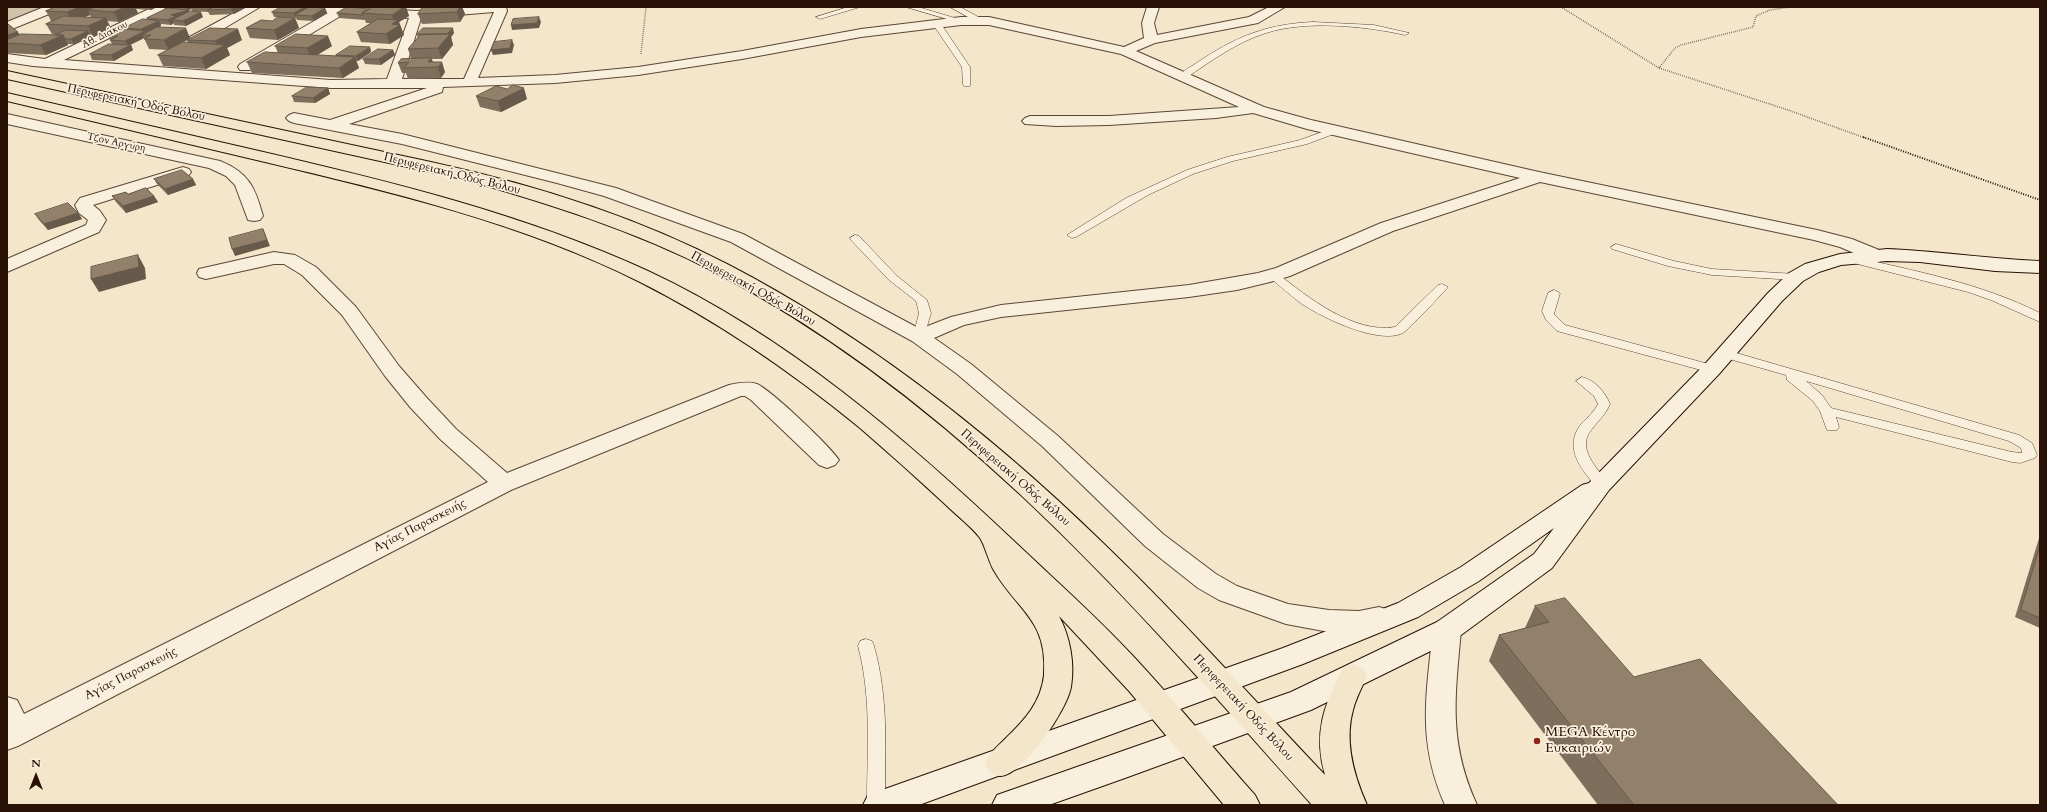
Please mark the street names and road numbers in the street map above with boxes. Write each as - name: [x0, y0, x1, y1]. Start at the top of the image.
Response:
- street label: Αθ. Διάκου: [80, 19, 130, 51]
- street label: Περιφερειακή Οδός Βόλου: [66, 81, 206, 125]
- street label: Τζον Αργύρη: [86, 131, 146, 155]
- street label: Περιφερειακή Οδός Βόλου: [382, 150, 522, 198]
- street label: Περιφερειακή Οδός Βόλου: [688, 249, 818, 329]
- street label: Περιφερειακή Οδός Βόλου: [957, 427, 1073, 529]
- street label: Αγίας Παρασκευής: [371, 496, 469, 556]
- street label: Αγίας Παρασκευής: [82, 644, 180, 704]
- street label: Περιφερειακή Οδός Βόλου: [1190, 652, 1296, 764]

